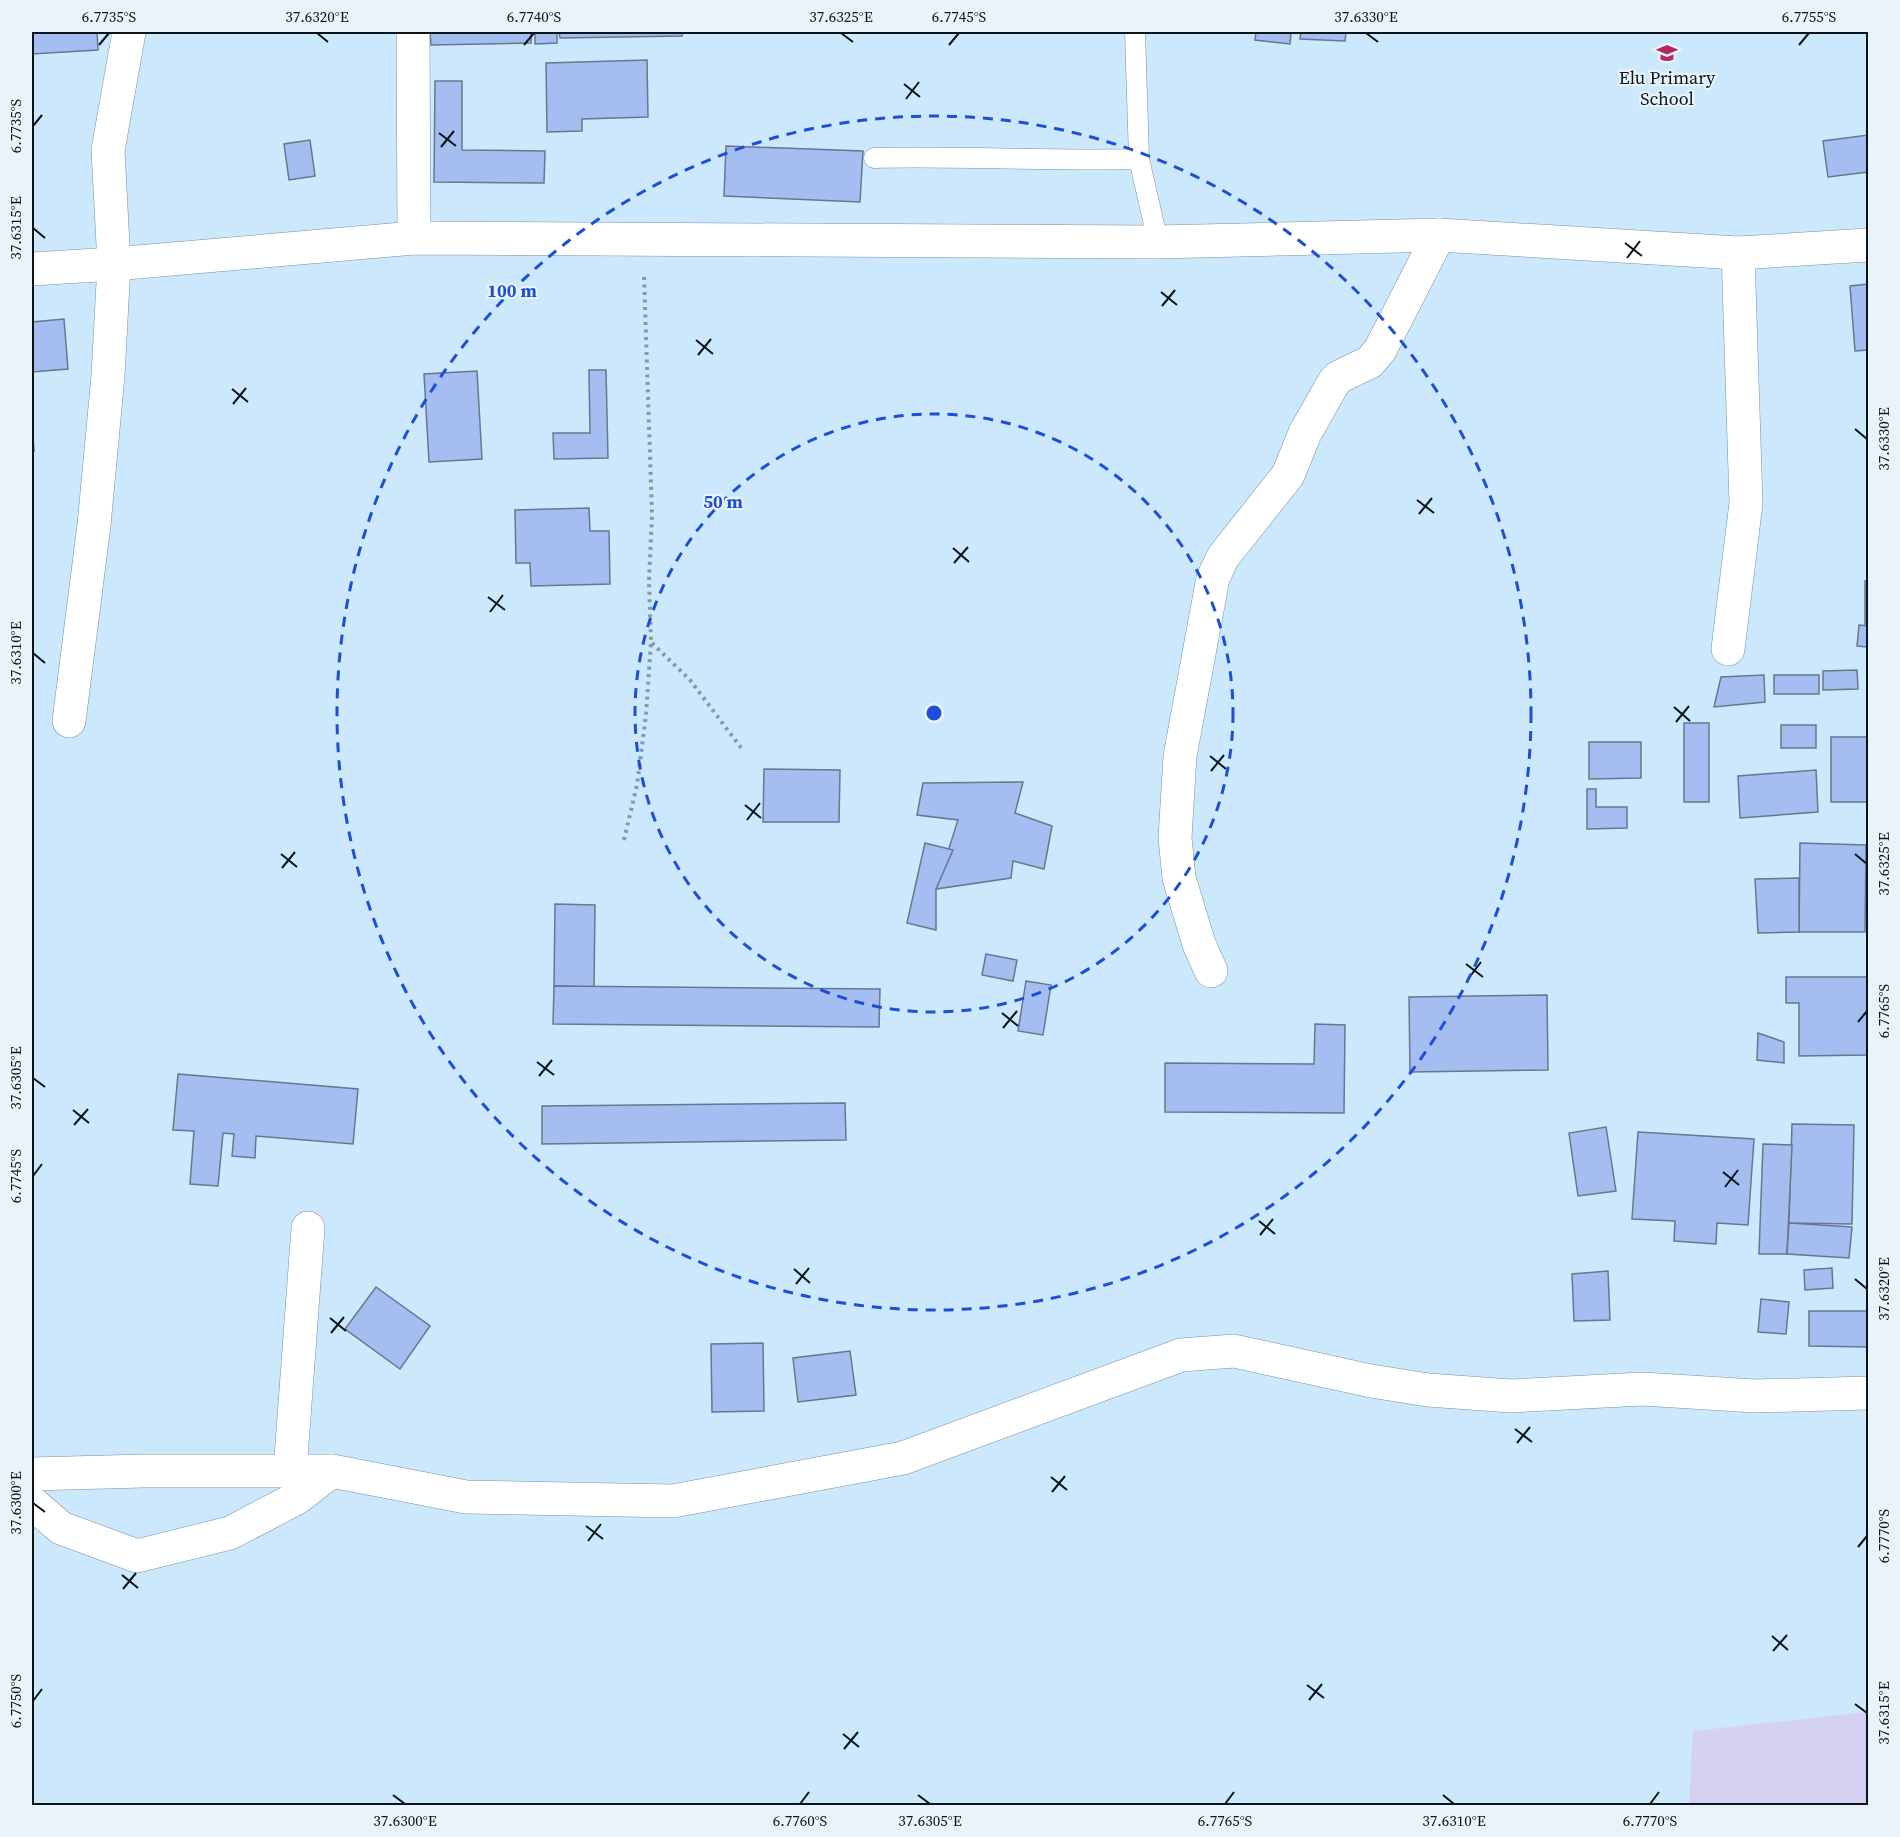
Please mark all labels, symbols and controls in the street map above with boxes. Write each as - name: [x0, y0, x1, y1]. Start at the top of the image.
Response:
- text: 6.7735°S: [82, 6, 137, 27]
- text: 37.6320°E: [285, 6, 349, 27]
- text: 6.7740°S: [507, 6, 562, 27]
- text: 37.6325°E: [809, 6, 873, 27]
- text: 6.7745°S: [932, 6, 987, 27]
- text: 37.6330°E: [1334, 6, 1398, 27]
- text: 6.7755°S: [1782, 6, 1837, 27]
- school or university icon: Elu Primary School: [1655, 41, 1679, 65]
- place label: Elu Primary School: [1619, 65, 1716, 111]
- text: 6.7735°S: [5, 98, 26, 153]
- text: 37.6315°E: [5, 196, 26, 260]
- text: 100 m: [487, 278, 537, 303]
- text: 37.6330°E: [1873, 407, 1894, 471]
- text: 50 m: [703, 489, 743, 514]
- text: 37.6310°E: [5, 621, 26, 685]
- centre of rings: [924, 703, 944, 723]
- text: 37.6325°E: [1873, 832, 1894, 896]
- text: 6.7765°S: [1873, 983, 1894, 1038]
- text: 37.6305°E: [5, 1046, 26, 1110]
- text: 6.7745°S: [5, 1148, 26, 1203]
- text: 37.6320°E: [1873, 1257, 1894, 1321]
- text: 37.6300°E: [5, 1471, 26, 1535]
- text: 6.7770°S: [1873, 1508, 1894, 1563]
- text: 6.7750°S: [5, 1673, 26, 1728]
- text: 37.6315°E: [1873, 1681, 1894, 1745]
- text: 37.6300°E: [373, 1810, 437, 1831]
- text: 6.7760°S: [773, 1810, 828, 1831]
- text: 37.6305°E: [898, 1810, 962, 1831]
- text: 6.7765°S: [1198, 1810, 1253, 1831]
- text: 37.6310°E: [1422, 1810, 1486, 1831]
- text: 6.7770°S: [1623, 1810, 1678, 1831]

